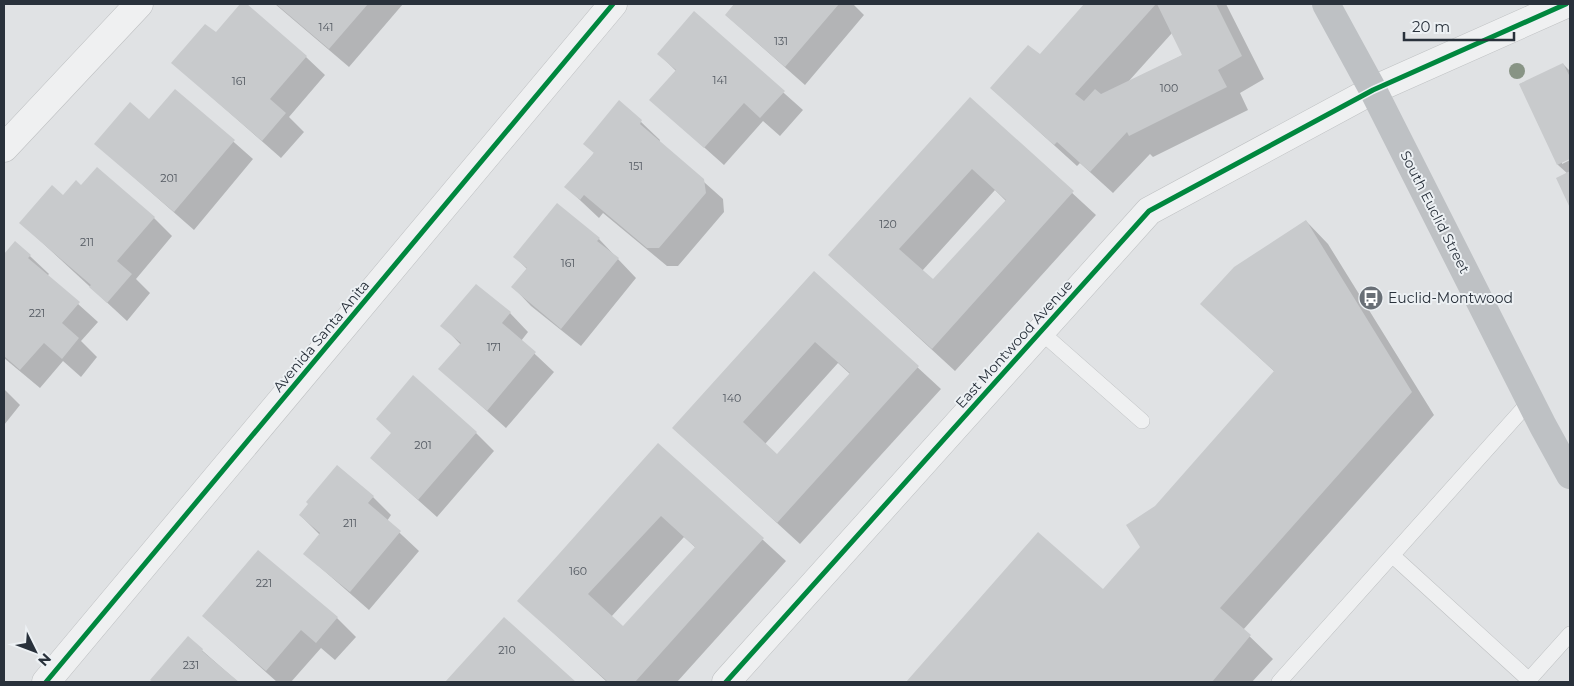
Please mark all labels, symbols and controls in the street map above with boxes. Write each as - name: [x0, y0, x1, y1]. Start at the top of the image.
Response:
- scale bar: [1404, 10, 1514, 42]
- text: 20 m: [1412, 17, 1450, 36]
- house number: 141: [319, 20, 333, 34]
- house number: 131: [774, 34, 788, 48]
- house number: 141: [713, 73, 727, 87]
- house number: 161: [232, 74, 246, 88]
- house number: 100: [1160, 81, 1178, 95]
- street label: South Euclid Street: [1396, 148, 1474, 277]
- house number: 151: [629, 159, 643, 173]
- house number: 201: [160, 171, 178, 185]
- house number: 120: [879, 217, 897, 231]
- house number: 211: [80, 235, 94, 249]
- house number: 161: [561, 256, 575, 270]
- street label: Avenida Santa Anita: [269, 276, 373, 396]
- street label: East Montwood Avenue: [952, 276, 1076, 412]
- bus stop icon: Euclid-Montwood: [1358, 285, 1384, 311]
- place label: Euclid-Montwood: [1388, 289, 1513, 307]
- house number: 221: [29, 306, 45, 320]
- house number: 171: [487, 340, 501, 354]
- house number: 140: [723, 391, 741, 405]
- house number: 201: [414, 438, 432, 452]
- house number: 211: [343, 516, 357, 530]
- house number: 160: [569, 564, 587, 578]
- house number: 221: [256, 576, 272, 590]
- north arrow: [10, 626, 60, 676]
- house number: 210: [498, 643, 516, 657]
- text: N: [34, 649, 55, 670]
- house number: 231: [183, 658, 199, 672]

